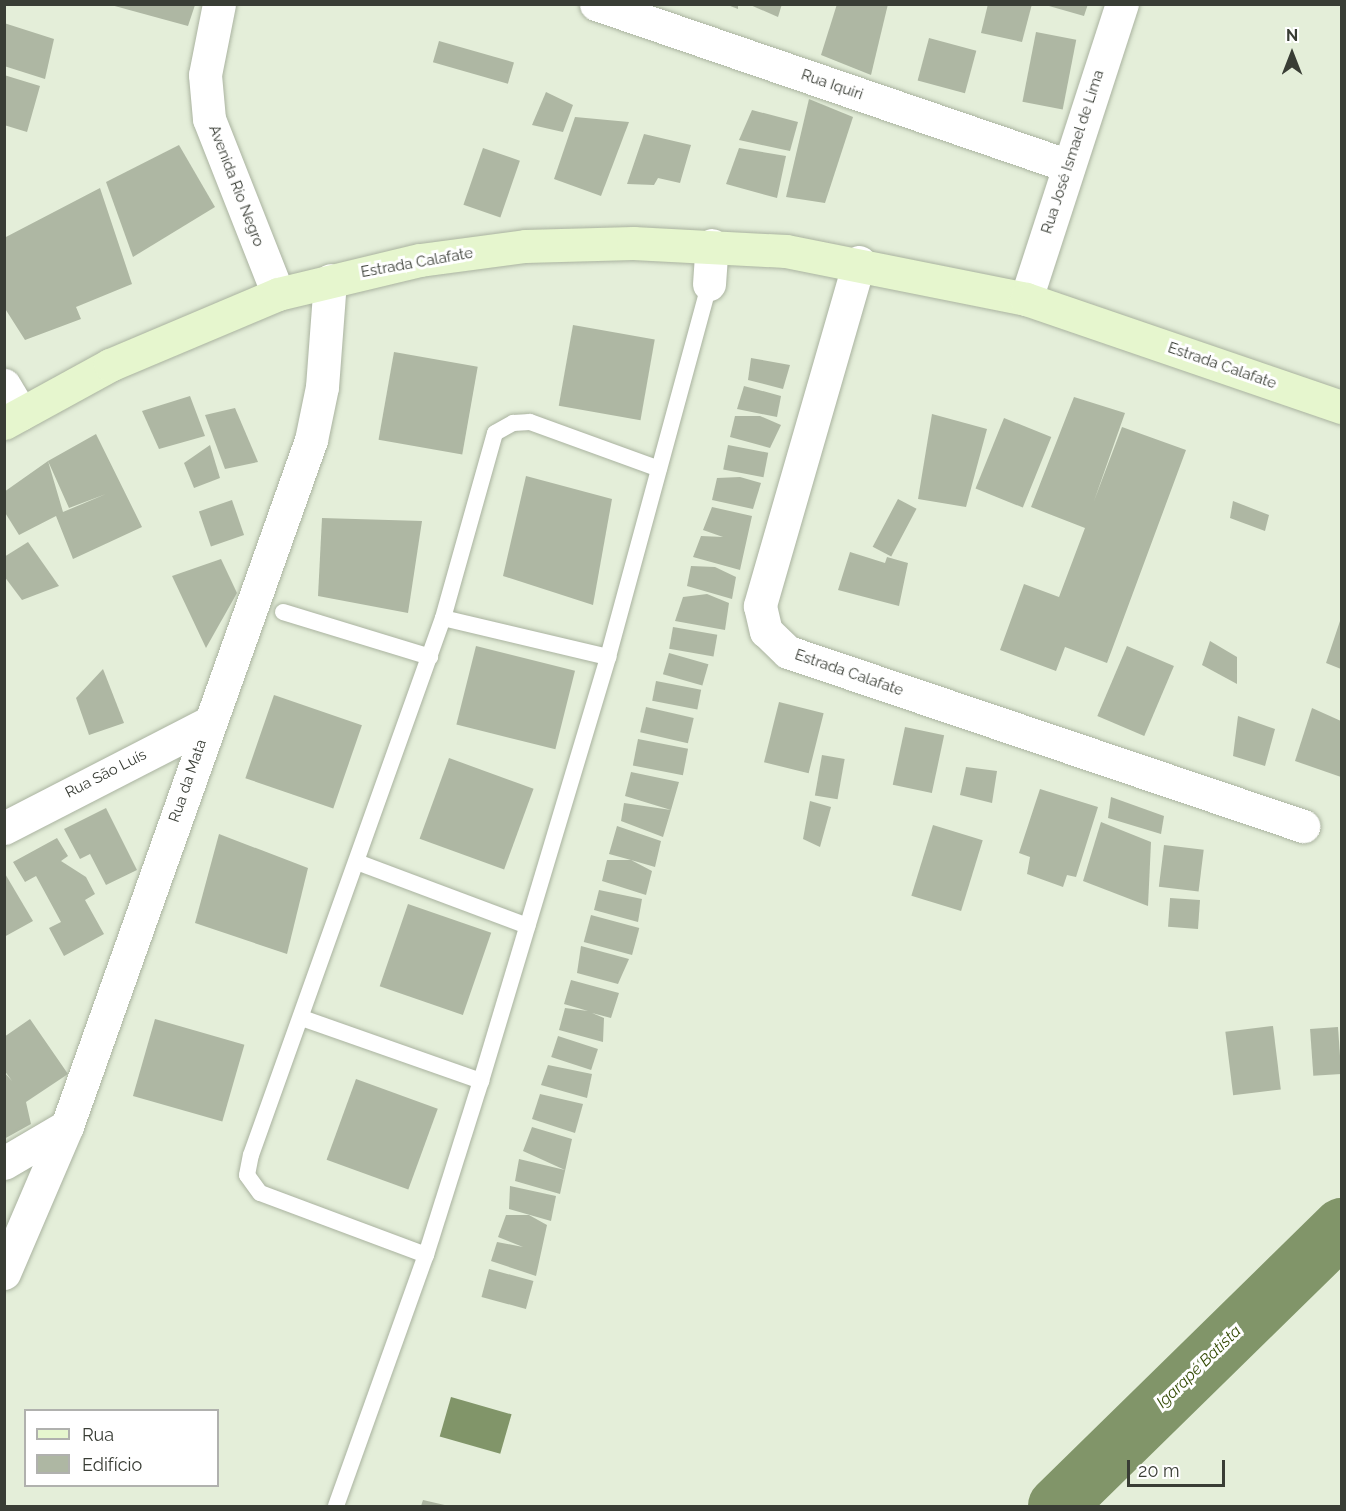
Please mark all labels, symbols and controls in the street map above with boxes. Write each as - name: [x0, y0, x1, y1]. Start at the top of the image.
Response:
- north arrow: [1262, 24, 1322, 84]
- text: N: [1286, 26, 1298, 45]
- street label: Rua Iquiri: [799, 66, 865, 104]
- street label: Rua José Ismael de Lima: [1038, 67, 1108, 237]
- street label: Avenida Rio Negro: [205, 123, 267, 249]
- street label: Estrada Calafate: [360, 244, 474, 282]
- street label: Estrada Calafate: [1165, 339, 1279, 393]
- street label: Estrada Calafate: [792, 646, 906, 700]
- street label: Rua da Mata: [165, 737, 211, 825]
- street label: Rua São Luís: [62, 746, 150, 802]
- water label: Igarapé Batista: [1153, 1322, 1245, 1412]
- legend: [24, 1409, 219, 1487]
- text: Rua: [82, 1424, 114, 1445]
- scale bar: [1130, 1448, 1228, 1486]
- text: Edifício: [82, 1454, 142, 1475]
- text: 20 m: [1138, 1460, 1180, 1481]

